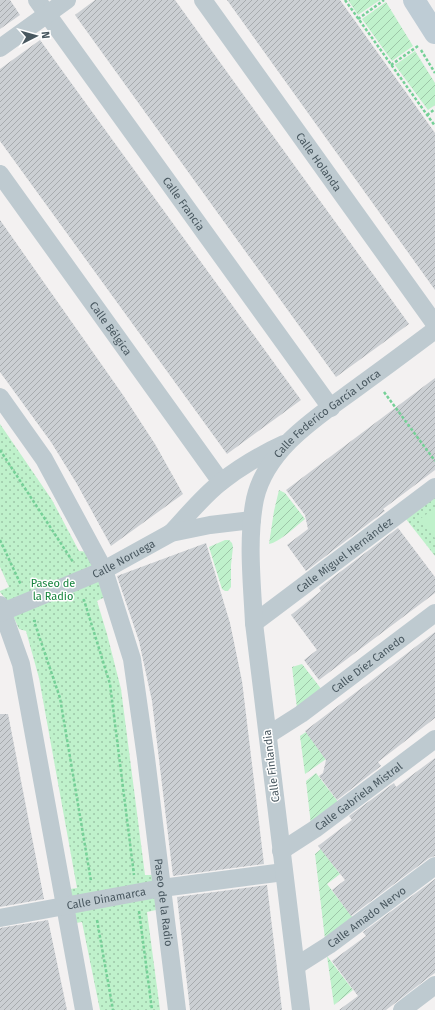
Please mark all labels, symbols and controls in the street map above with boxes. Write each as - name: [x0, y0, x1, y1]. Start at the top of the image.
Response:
- north arrow: [16, 16, 56, 56]
- text: N: [39, 31, 52, 39]
- street label: Calle Holanda: [293, 130, 344, 194]
- street label: Calle Francia: [160, 175, 207, 233]
- street label: Calle Bélgica: [87, 299, 134, 358]
- street label: Calle Federico García Lorca: [271, 367, 383, 461]
- street label: Calle Miguel Hernández: [294, 515, 395, 596]
- street label: Calle Noruega: [90, 537, 157, 581]
- park label: Paseo de la Radio: [31, 577, 75, 603]
- street label: Calle Díez Canedo: [329, 632, 408, 696]
- street label: Calle Finlandia: [261, 729, 282, 803]
- street label: Calle Gabriela Mistral: [313, 760, 405, 834]
- street label: Paseo de la Radio: [151, 858, 175, 947]
- street label: Calle Amado Nervo: [325, 884, 409, 951]
- street label: Calle Dinamarca: [66, 885, 147, 913]

